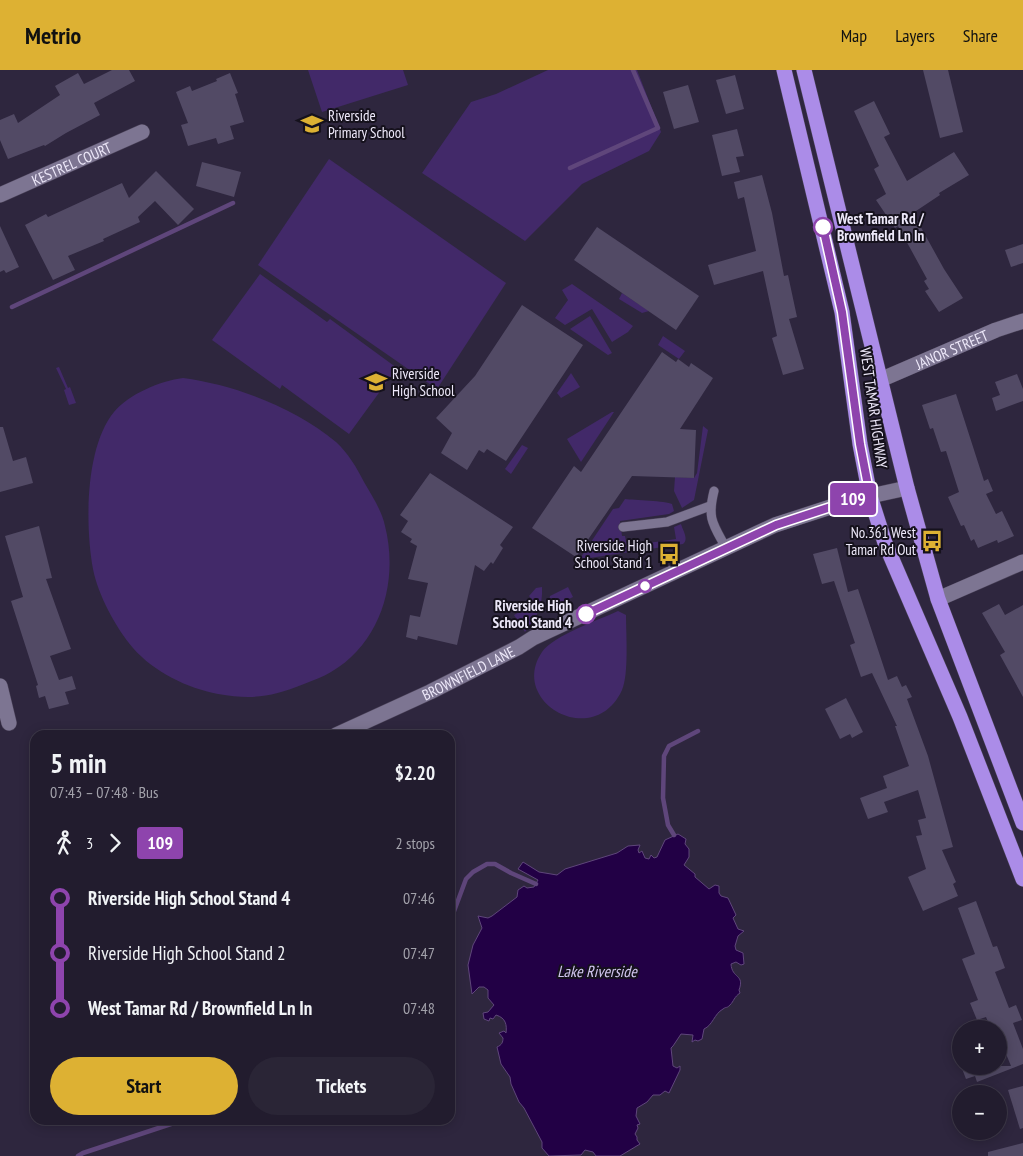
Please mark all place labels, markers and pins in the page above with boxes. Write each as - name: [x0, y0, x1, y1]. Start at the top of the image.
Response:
- place label: Riverside Primary School: [328, 106, 405, 142]
- school or university icon: Riverside Primary School: [299, 111, 325, 137]
- place label: West Tamar Rd / Brownfield Ln In: [836, 209, 925, 245]
- marker: West Tamar Rd / Brownfield Ln In: [813, 217, 833, 237]
- place label: Riverside High School: [392, 364, 455, 400]
- school or university icon: Riverside High School: [363, 369, 389, 395]
- place label: No.361 West Tamar Rd Out: [846, 523, 916, 559]
- bus stop icon: No.361 West Tamar Rd Out: [919, 528, 945, 554]
- place label: Riverside High School Stand 1: [574, 536, 652, 572]
- bus stop icon: Riverside High School Stand 1: [656, 541, 682, 567]
- unlabelled marker: [638, 579, 652, 593]
- place label: Riverside High School Stand 4: [493, 596, 572, 632]
- marker: Riverside High School Stand 4: [576, 604, 596, 624]

